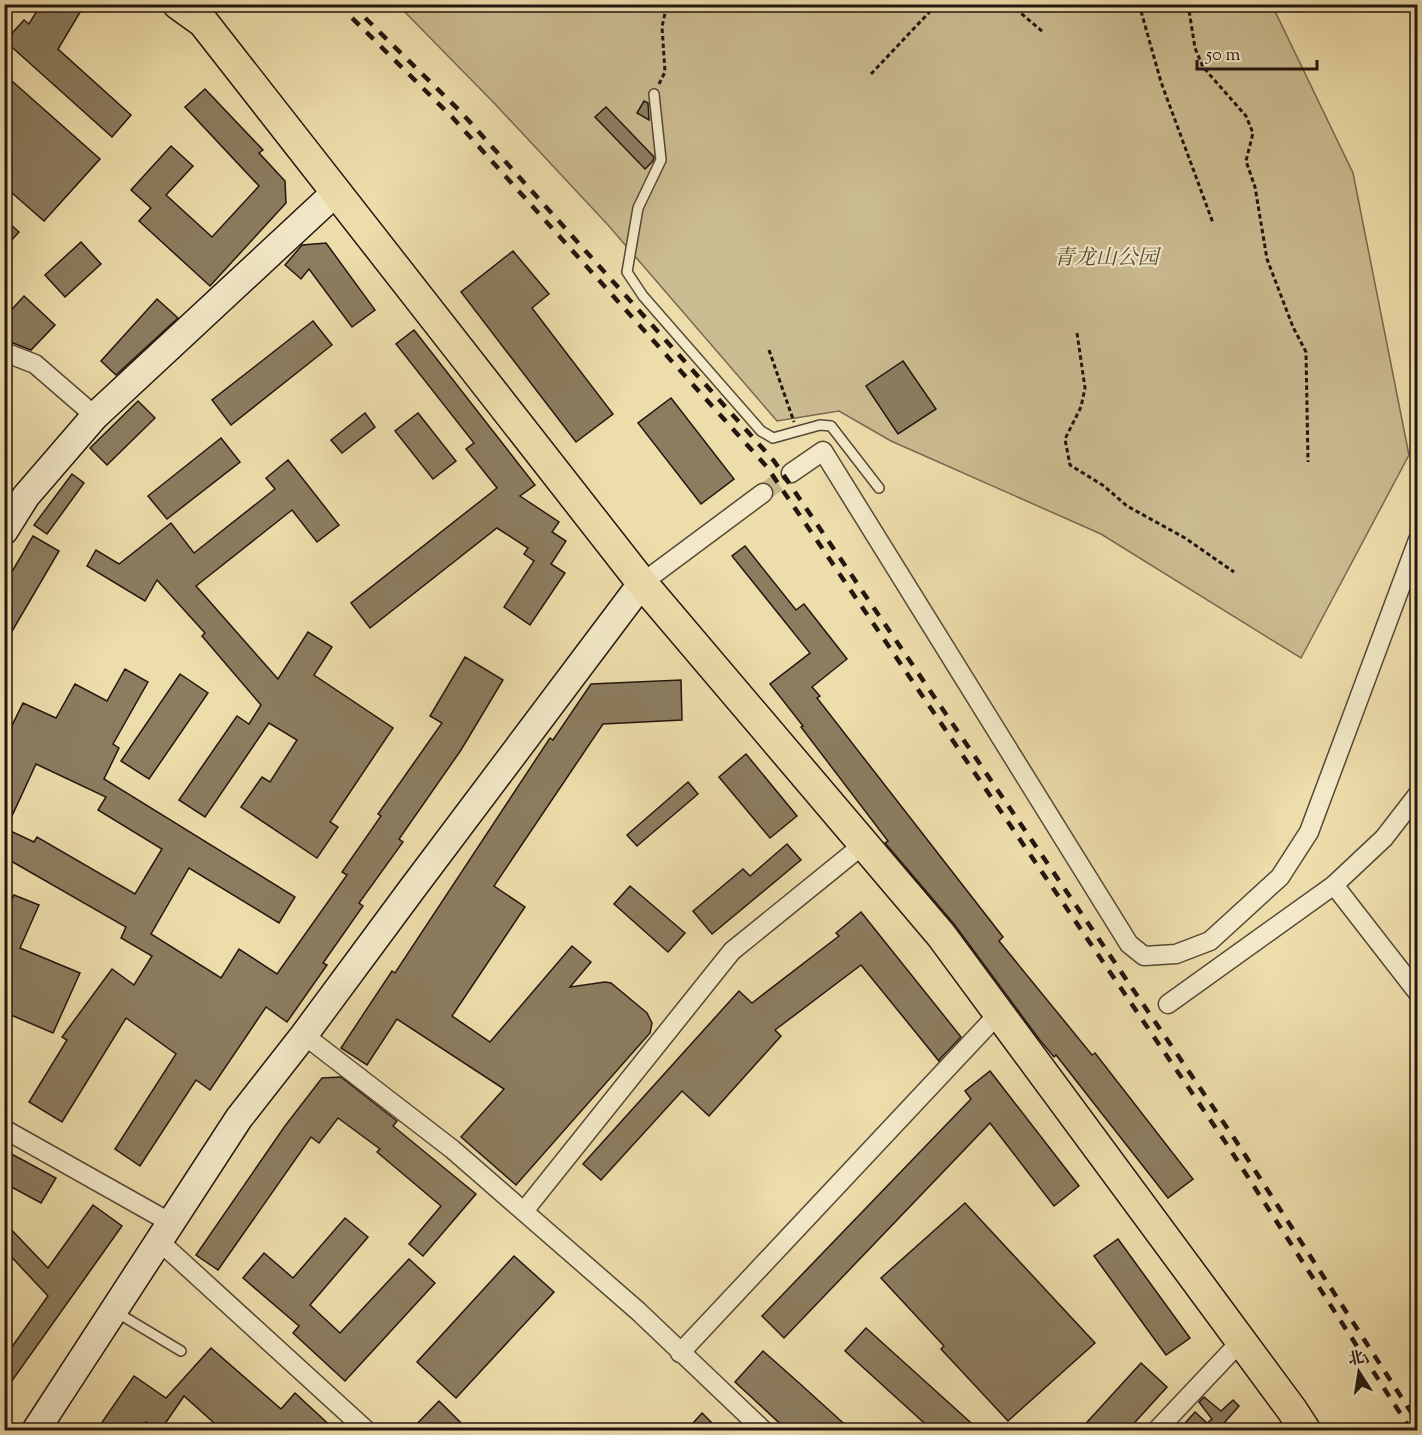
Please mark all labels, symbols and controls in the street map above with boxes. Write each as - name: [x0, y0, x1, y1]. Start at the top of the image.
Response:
- scale bar: [1197, 33, 1317, 71]
- text: 50 m: [1205, 43, 1241, 69]
- park label: 青龙山公园: [1054, 244, 1161, 274]
- north arrow: [1329, 1342, 1389, 1402]
- text: 北: [1346, 1347, 1367, 1373]

